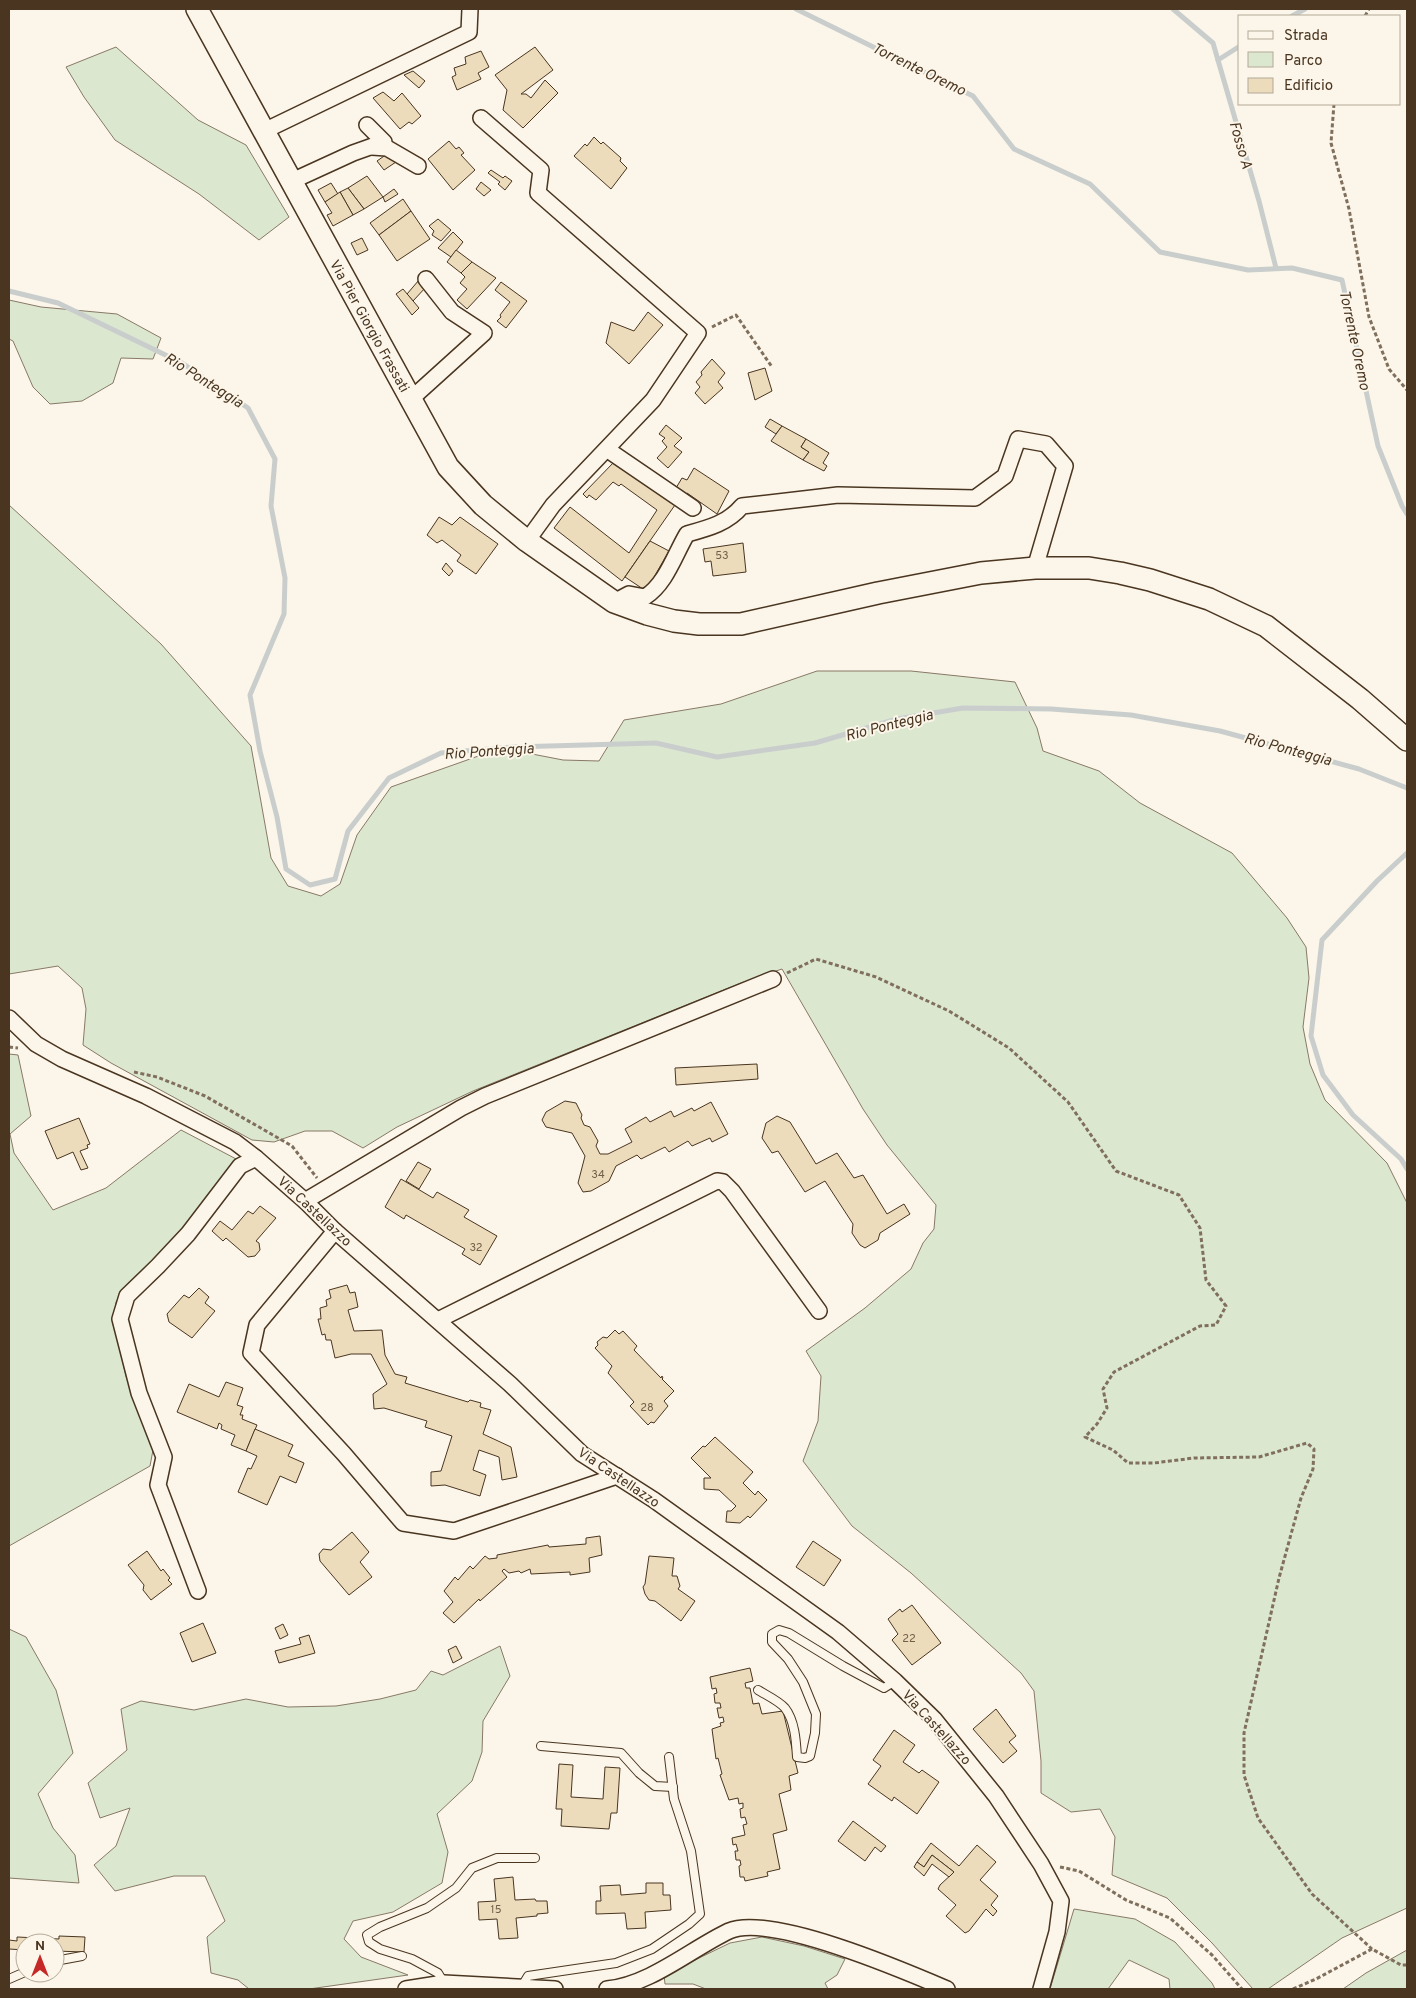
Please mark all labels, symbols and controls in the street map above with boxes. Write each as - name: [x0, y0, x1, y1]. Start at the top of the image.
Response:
- legend: [1238, 15, 1401, 105]
- text: Strada: [1284, 27, 1328, 46]
- water label: Torrente Oremo: [868, 40, 968, 101]
- text: Parco: [1284, 52, 1323, 71]
- text: Edificio: [1284, 77, 1333, 96]
- water label: Fosso A: [1224, 119, 1255, 172]
- street label: Via Pier Giorgio Frassati: [325, 258, 412, 396]
- water label: Torrente Oremo: [1334, 289, 1373, 392]
- water label: Rio Ponteggia: [160, 349, 247, 413]
- house number: 53: [715, 549, 729, 563]
- water label: Rio Ponteggia: [844, 706, 935, 747]
- water label: Rio Ponteggia: [1242, 730, 1334, 771]
- water label: Rio Ponteggia: [444, 740, 535, 765]
- house number: 34: [591, 1168, 605, 1182]
- street label: Via Castellazzo: [273, 1173, 355, 1251]
- house number: 32: [469, 1241, 483, 1255]
- house number: 28: [640, 1401, 654, 1415]
- street label: Via Castellazzo: [574, 1445, 663, 1512]
- house number: 22: [902, 1632, 916, 1646]
- street label: Via Castellazzo: [898, 1687, 974, 1769]
- house number: 15: [491, 1903, 502, 1917]
- north arrow: [15, 1933, 65, 1983]
- text: N: [35, 1938, 45, 1955]

